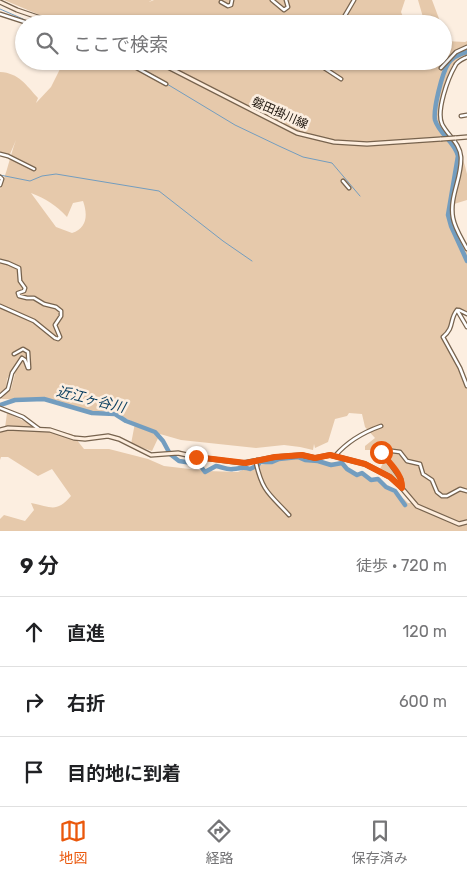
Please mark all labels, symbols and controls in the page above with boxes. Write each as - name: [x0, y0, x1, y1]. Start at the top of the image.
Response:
- search box: [15, 15, 452, 70]
- icon: search: [33, 29, 61, 57]
- text: ここで検索: [73, 33, 168, 56]
- street label: 磐田掛川線: [250, 94, 310, 132]
- water label: 近江ヶ谷川: [55, 383, 129, 417]
- route start: [370, 441, 393, 464]
- route end: [185, 446, 208, 469]
- text: 9 分: [20, 553, 59, 578]
- text: 徒歩 · 720 m: [356, 556, 447, 575]
- icon: ahead: [20, 618, 48, 646]
- text: 直進: [67, 622, 105, 645]
- text: 120 m: [402, 622, 447, 641]
- icon: right: [20, 688, 48, 716]
- text: 右折: [67, 692, 105, 715]
- text: 600 m: [399, 692, 447, 711]
- icon: arrive: [20, 758, 48, 786]
- text: 目的地に到着: [67, 762, 181, 785]
- tab: 地図: [59, 817, 87, 867]
- tab: 経路: [205, 817, 233, 867]
- tab: 保存済み: [352, 817, 408, 867]

